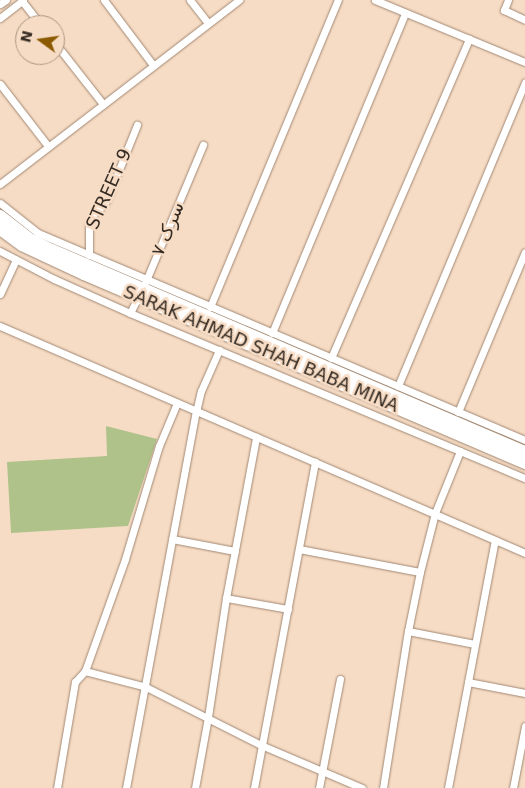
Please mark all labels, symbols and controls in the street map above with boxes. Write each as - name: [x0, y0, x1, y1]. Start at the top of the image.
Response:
- north arrow: [15, 15, 65, 65]
- text: N: [17, 29, 36, 44]
- street label: STREET 9: [82, 145, 136, 233]
- street label: سرک ۷: [147, 199, 189, 259]
- street label: SARAK AHMAD SHAH BABA MINA: [120, 281, 402, 417]

